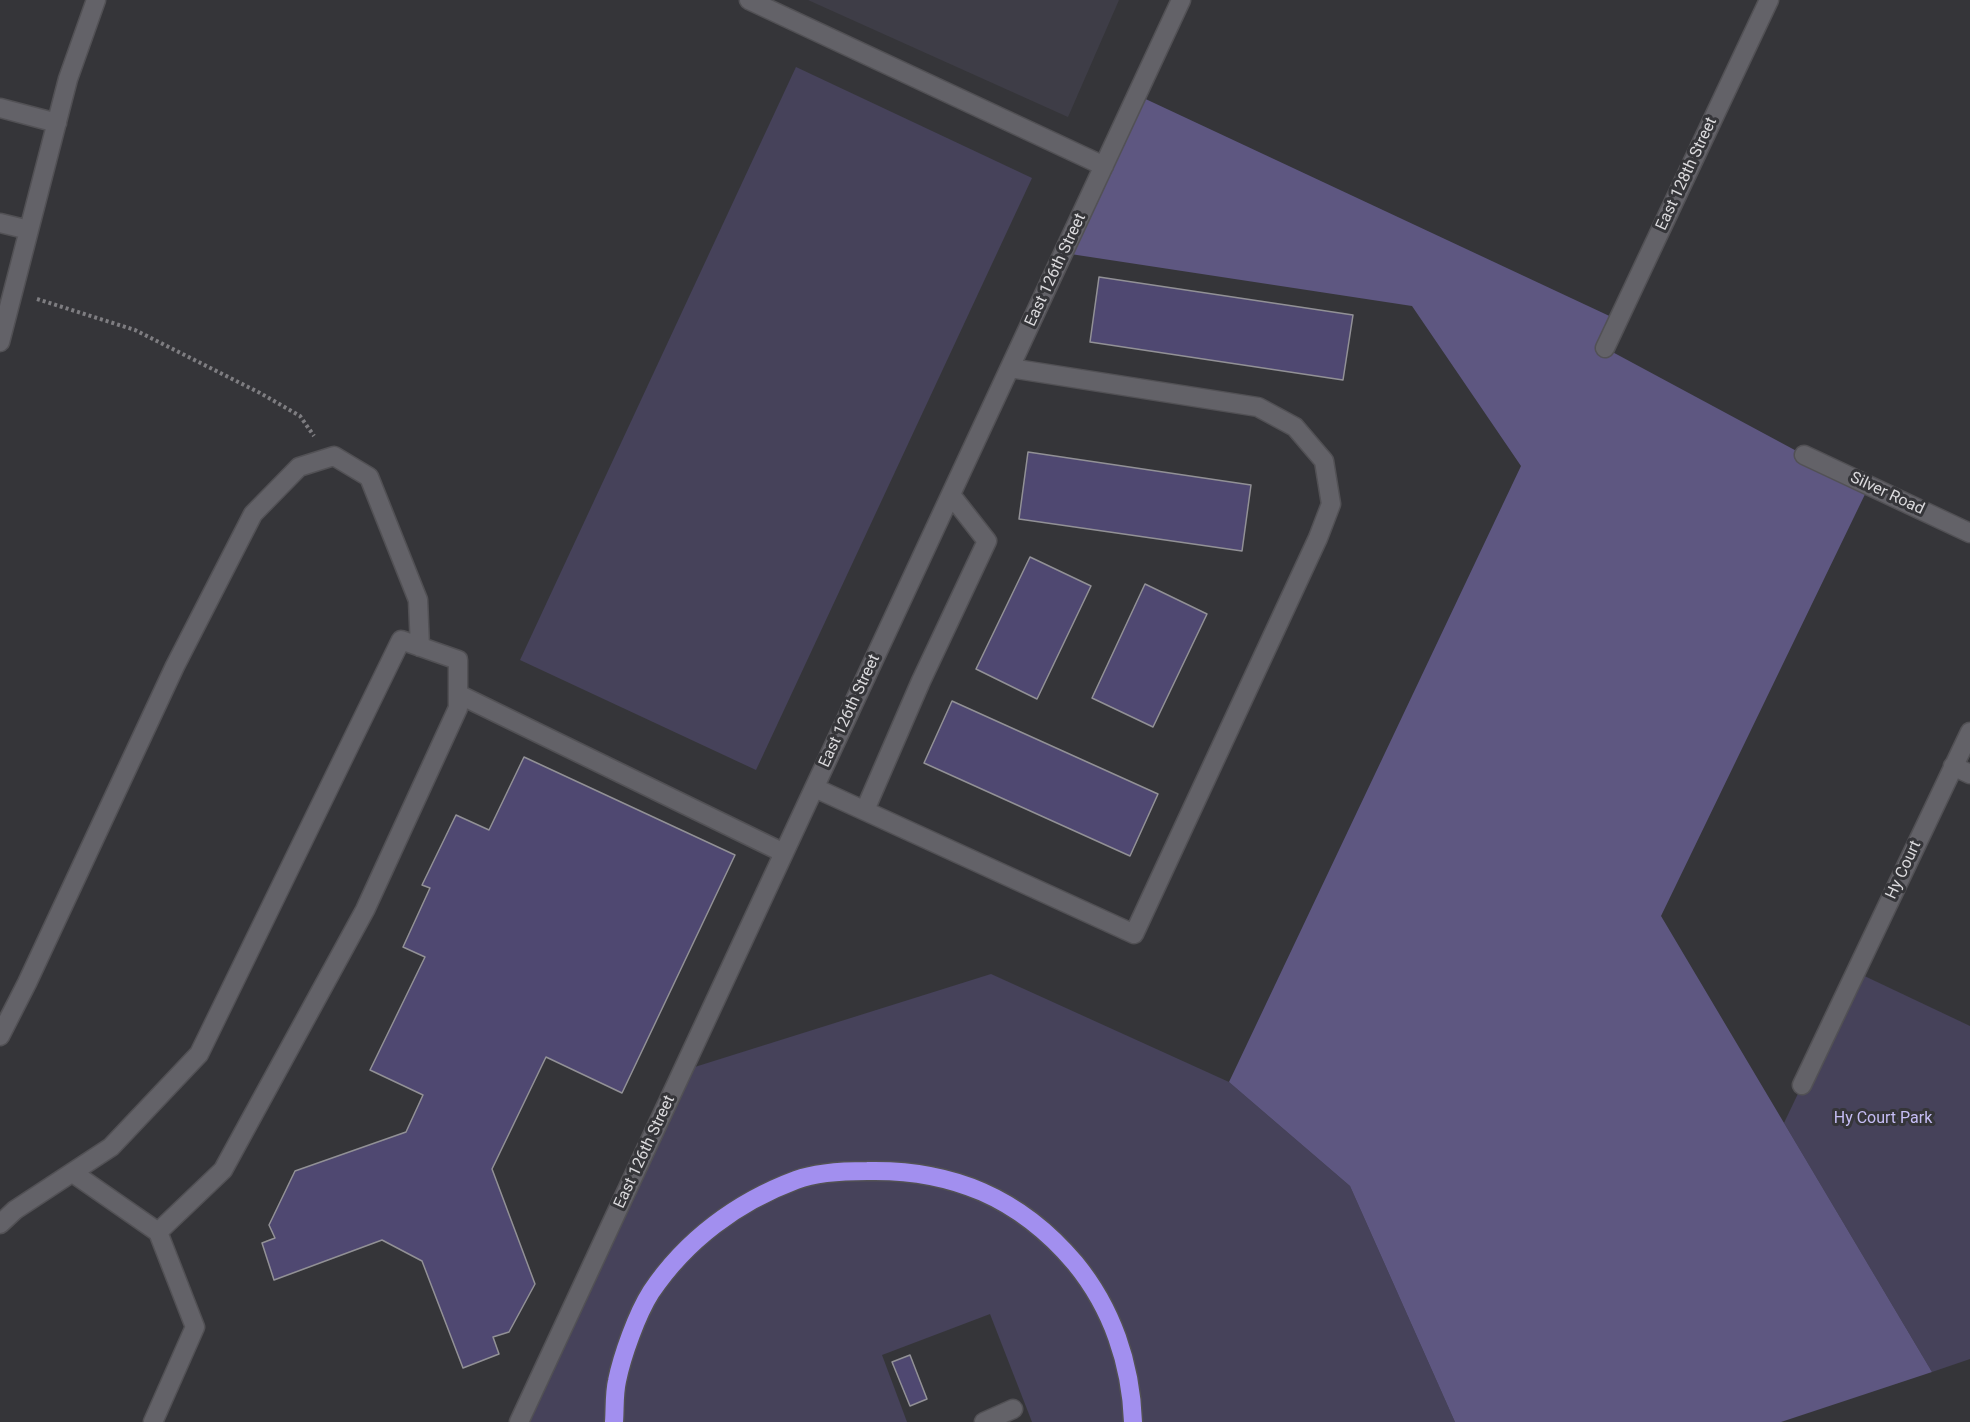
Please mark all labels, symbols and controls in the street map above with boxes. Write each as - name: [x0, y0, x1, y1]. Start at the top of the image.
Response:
- street label: East 128th Street: [1652, 114, 1722, 234]
- street label: East 126th Street: [1021, 210, 1091, 330]
- street label: Silver Road: [1847, 468, 1927, 520]
- street label: East 126th Street: [815, 651, 885, 771]
- street label: Hy Court: [1882, 838, 1926, 902]
- street label: East 126th Street: [610, 1092, 680, 1212]
- park label: Hy Court Park: [1834, 1109, 1932, 1129]

